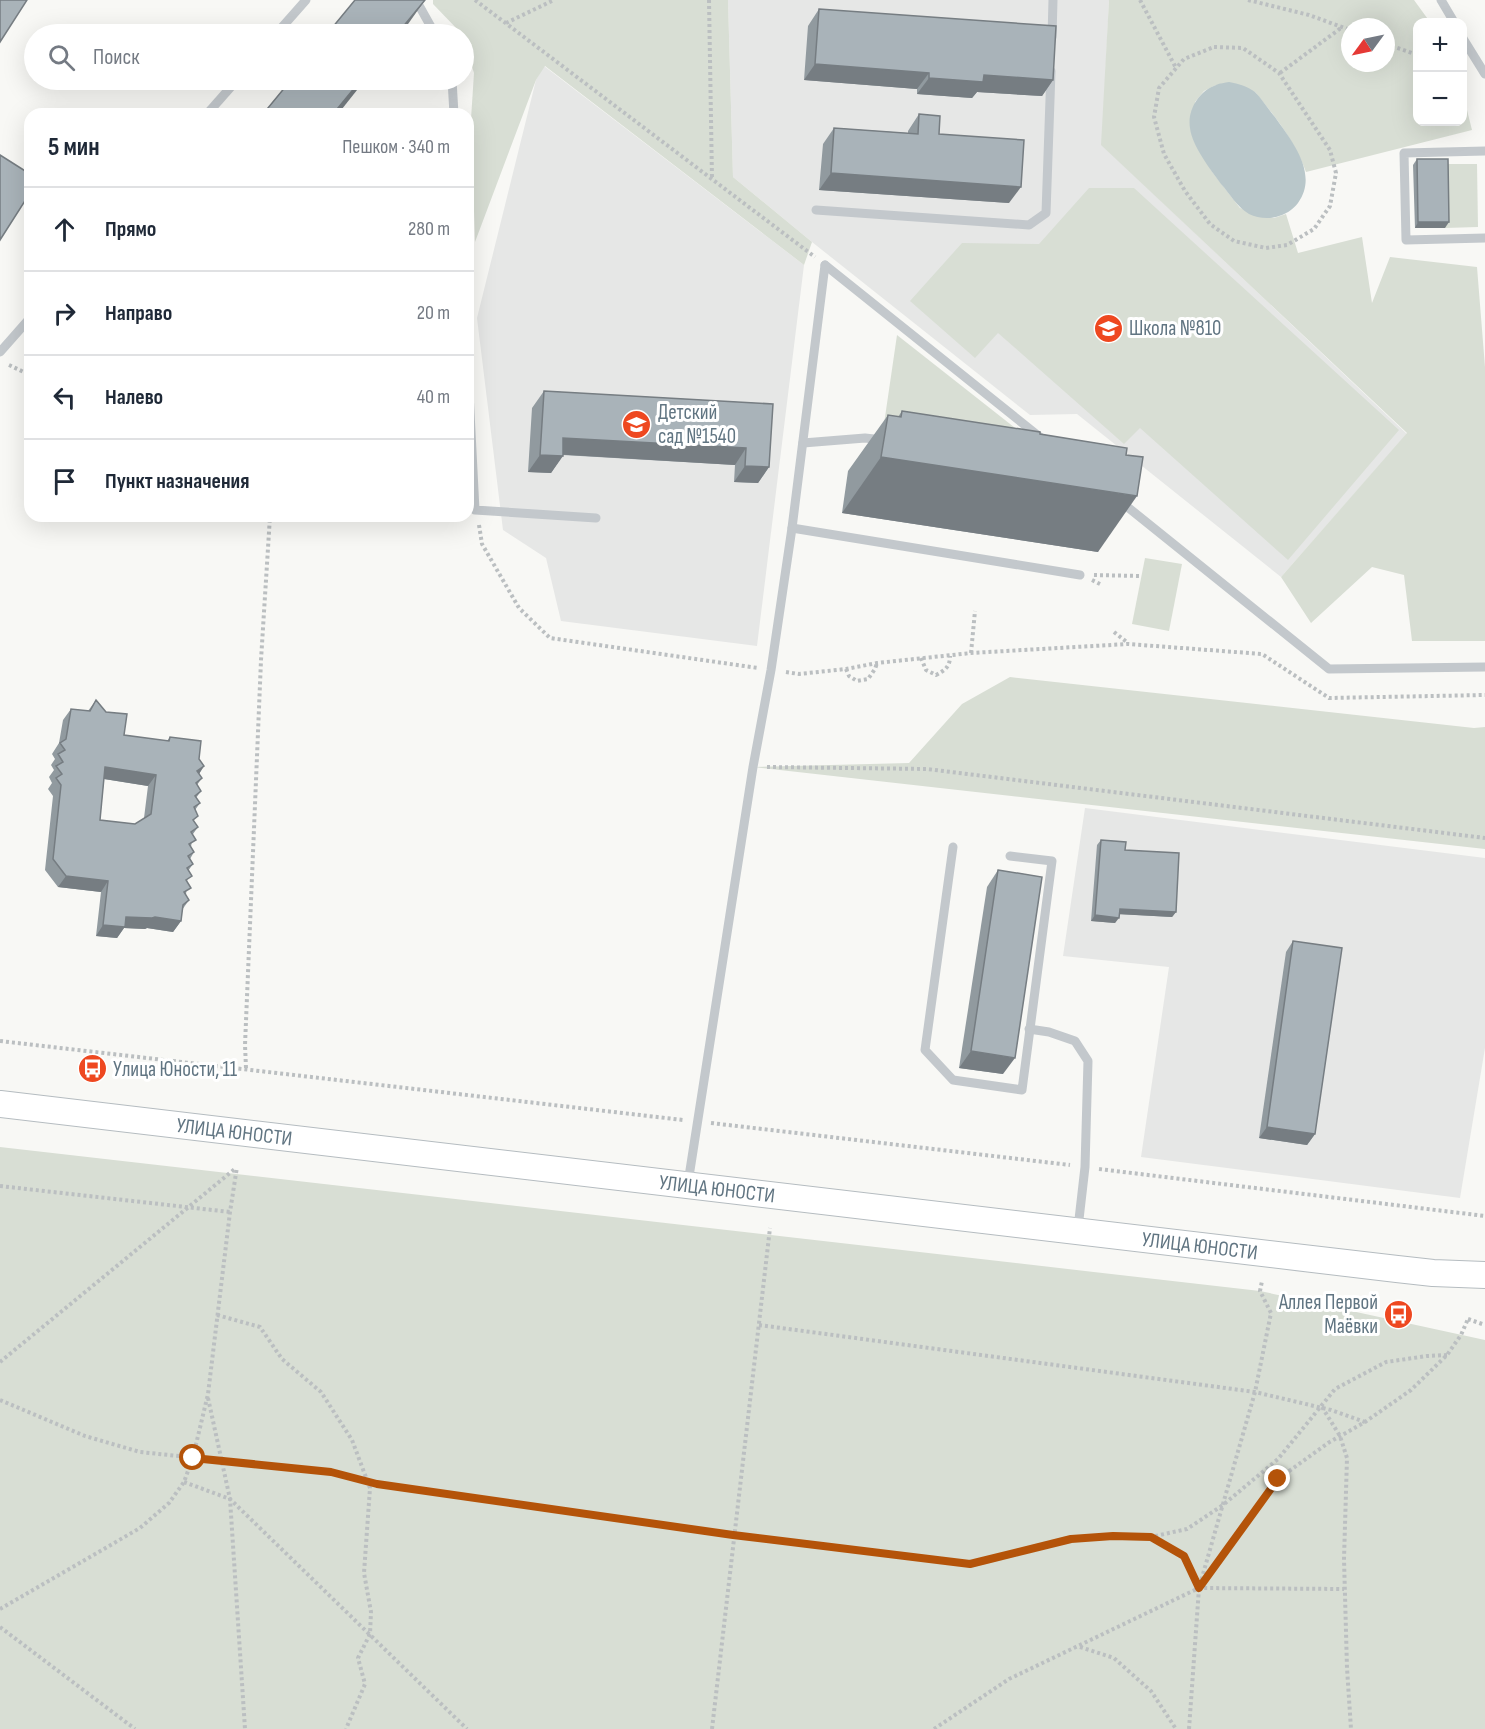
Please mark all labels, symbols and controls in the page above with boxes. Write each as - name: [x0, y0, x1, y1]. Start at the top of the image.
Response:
- north arrow: [1341, 18, 1395, 72]
- map controls: [1413, 18, 1467, 126]
- button: +: [1413, 18, 1467, 72]
- search box: [24, 24, 474, 90]
- icon: search: [45, 41, 78, 74]
- text: Поиск: [93, 44, 139, 71]
- button: −: [1413, 72, 1467, 126]
- text: 5 мин: [48, 132, 100, 163]
- text: Пешком · 340 m: [342, 135, 450, 159]
- icon: ahead: [48, 213, 81, 246]
- text: Прямо: [105, 216, 156, 243]
- text: 280 m: [408, 217, 450, 241]
- icon: right: [48, 297, 81, 330]
- text: Направо: [105, 300, 172, 327]
- text: 20 m: [417, 301, 450, 325]
- school or university icon: Школа №810: [1092, 312, 1124, 344]
- place label: Школа №810: [1129, 316, 1221, 341]
- icon: left: [48, 381, 81, 414]
- text: Налево: [105, 384, 163, 411]
- text: 40 m: [417, 385, 450, 409]
- place label: Детский сад №1540: [658, 400, 736, 449]
- school or university icon: Детский сад №1540: [621, 408, 653, 440]
- icon: arrive: [48, 465, 81, 498]
- text: Пункт назначения: [105, 468, 249, 495]
- bus stop icon: Улица Юности, 11: [76, 1053, 108, 1085]
- place label: Улица Юности, 11: [113, 1057, 238, 1082]
- street label: УЛИЦА ЮНОСТИ: [175, 1113, 294, 1151]
- street label: УЛИЦА ЮНОСТИ: [658, 1170, 776, 1208]
- street label: УЛИЦА ЮНОСТИ: [1140, 1227, 1259, 1265]
- place label: Аллея Первой Маёвки: [1278, 1290, 1378, 1339]
- bus stop icon: Аллея Первой Маёвки: [1383, 1298, 1415, 1330]
- route start: [179, 1444, 205, 1470]
- route end: [1264, 1465, 1290, 1491]

